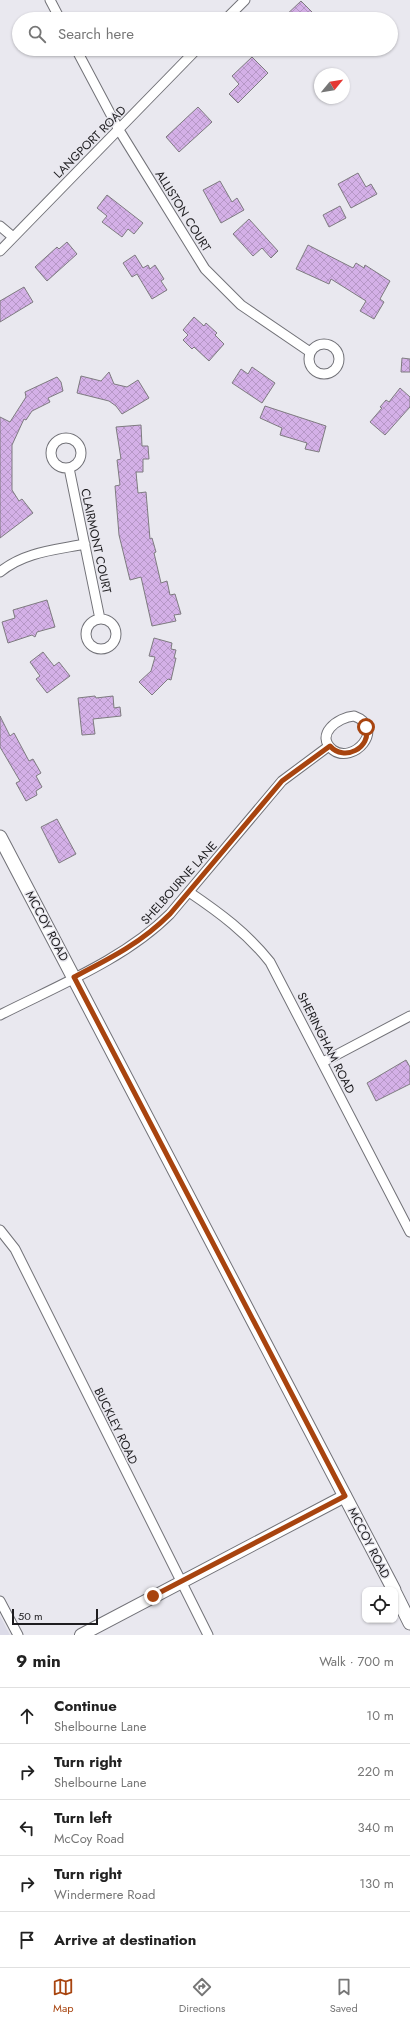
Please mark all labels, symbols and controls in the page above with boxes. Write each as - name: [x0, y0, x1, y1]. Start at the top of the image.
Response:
- search box: [12, 12, 398, 56]
- icon: search: [26, 23, 48, 45]
- text: Search here: [58, 23, 134, 45]
- north arrow: [314, 68, 350, 104]
- street label: LANGPORT ROAD: [50, 102, 130, 182]
- street label: ALLISTON COURT: [151, 167, 216, 256]
- street label: CLAIRMONT COURT: [76, 487, 116, 595]
- route start: [357, 718, 375, 736]
- street label: SHELBOURNE LANE: [137, 837, 221, 929]
- street label: MCCOY ROAD: [21, 888, 73, 964]
- street label: SHERINGHAM ROAD: [293, 989, 359, 1097]
- street label: BUCKLEY ROAD: [90, 1385, 142, 1467]
- street label: MCCOY ROAD: [343, 1504, 395, 1582]
- route end: [144, 1587, 162, 1605]
- map controls: [362, 1587, 398, 1623]
- button: locate: [362, 1587, 398, 1623]
- scale bar: [12, 1607, 98, 1626]
- text: 50 m: [18, 1608, 43, 1624]
- text: 9 min: [16, 1649, 61, 1673]
- text: Walk · 700 m: [319, 1652, 394, 1671]
- text: Continue: [54, 1695, 117, 1717]
- icon: ahead: [16, 1705, 38, 1727]
- text: 10 m: [366, 1706, 394, 1725]
- text: Shelbourne Lane: [54, 1717, 146, 1736]
- text: Turn right: [54, 1751, 122, 1773]
- icon: right: [16, 1761, 38, 1783]
- text: 220 m: [357, 1762, 394, 1781]
- text: Shelbourne Lane: [54, 1773, 146, 1792]
- text: Turn left: [54, 1807, 112, 1829]
- icon: left: [16, 1817, 38, 1839]
- text: 340 m: [357, 1818, 394, 1837]
- text: McCoy Road: [54, 1829, 124, 1848]
- text: Turn right: [54, 1863, 122, 1885]
- icon: right: [16, 1873, 38, 1895]
- text: 130 m: [359, 1874, 394, 1893]
- text: Windermere Road: [54, 1885, 155, 1904]
- icon: arrive: [16, 1929, 38, 1951]
- text: Arrive at destination: [54, 1929, 196, 1951]
- tab: Map: [52, 1976, 74, 2016]
- tab: Directions: [179, 1976, 225, 2016]
- tab: Saved: [330, 1976, 358, 2016]

